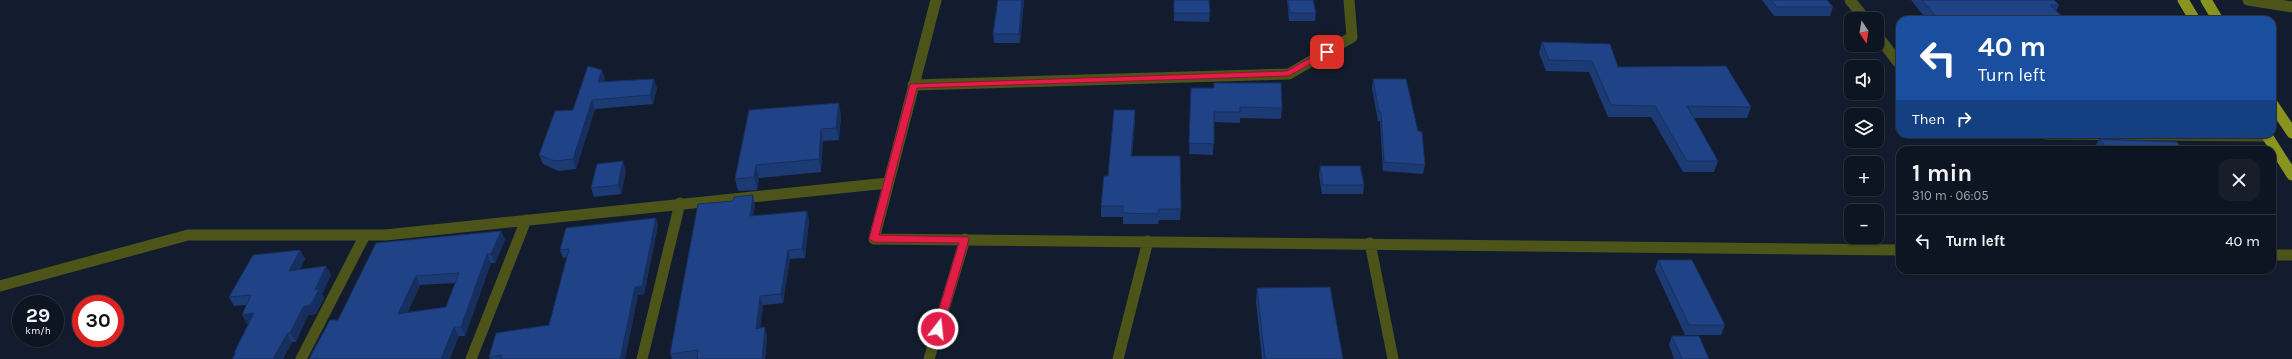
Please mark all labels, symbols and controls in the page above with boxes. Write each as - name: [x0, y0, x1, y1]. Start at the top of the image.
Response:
- north arrow: [1844, 12, 1884, 52]
- map controls: [1844, 12, 1884, 244]
- text: 40 m: [1978, 30, 2046, 63]
- icon: left: [1912, 32, 1964, 84]
- pin: [1310, 35, 1344, 69]
- icon: arrive: [1316, 41, 1338, 63]
- button: sound: [1844, 60, 1884, 100]
- text: Turn left: [1978, 64, 2046, 86]
- button: layers: [1844, 108, 1884, 148]
- icon: right: [1953, 108, 1975, 130]
- text: Then: [1912, 110, 1945, 128]
- button: +: [1844, 156, 1884, 196]
- text: 1 min: [1912, 159, 1972, 187]
- button: close: [2218, 159, 2260, 201]
- text: 310 m · 06:05: [1912, 188, 1989, 203]
- button: −: [1844, 204, 1884, 244]
- icon: left: [1912, 230, 1934, 252]
- text: Turn left: [1946, 232, 2005, 250]
- text: 40 m: [2225, 232, 2260, 250]
- speed limit sign: 30: [72, 295, 124, 347]
- text: 29: [26, 304, 50, 327]
- position arrow: [917, 308, 959, 350]
- text: km/h: [25, 325, 51, 337]

